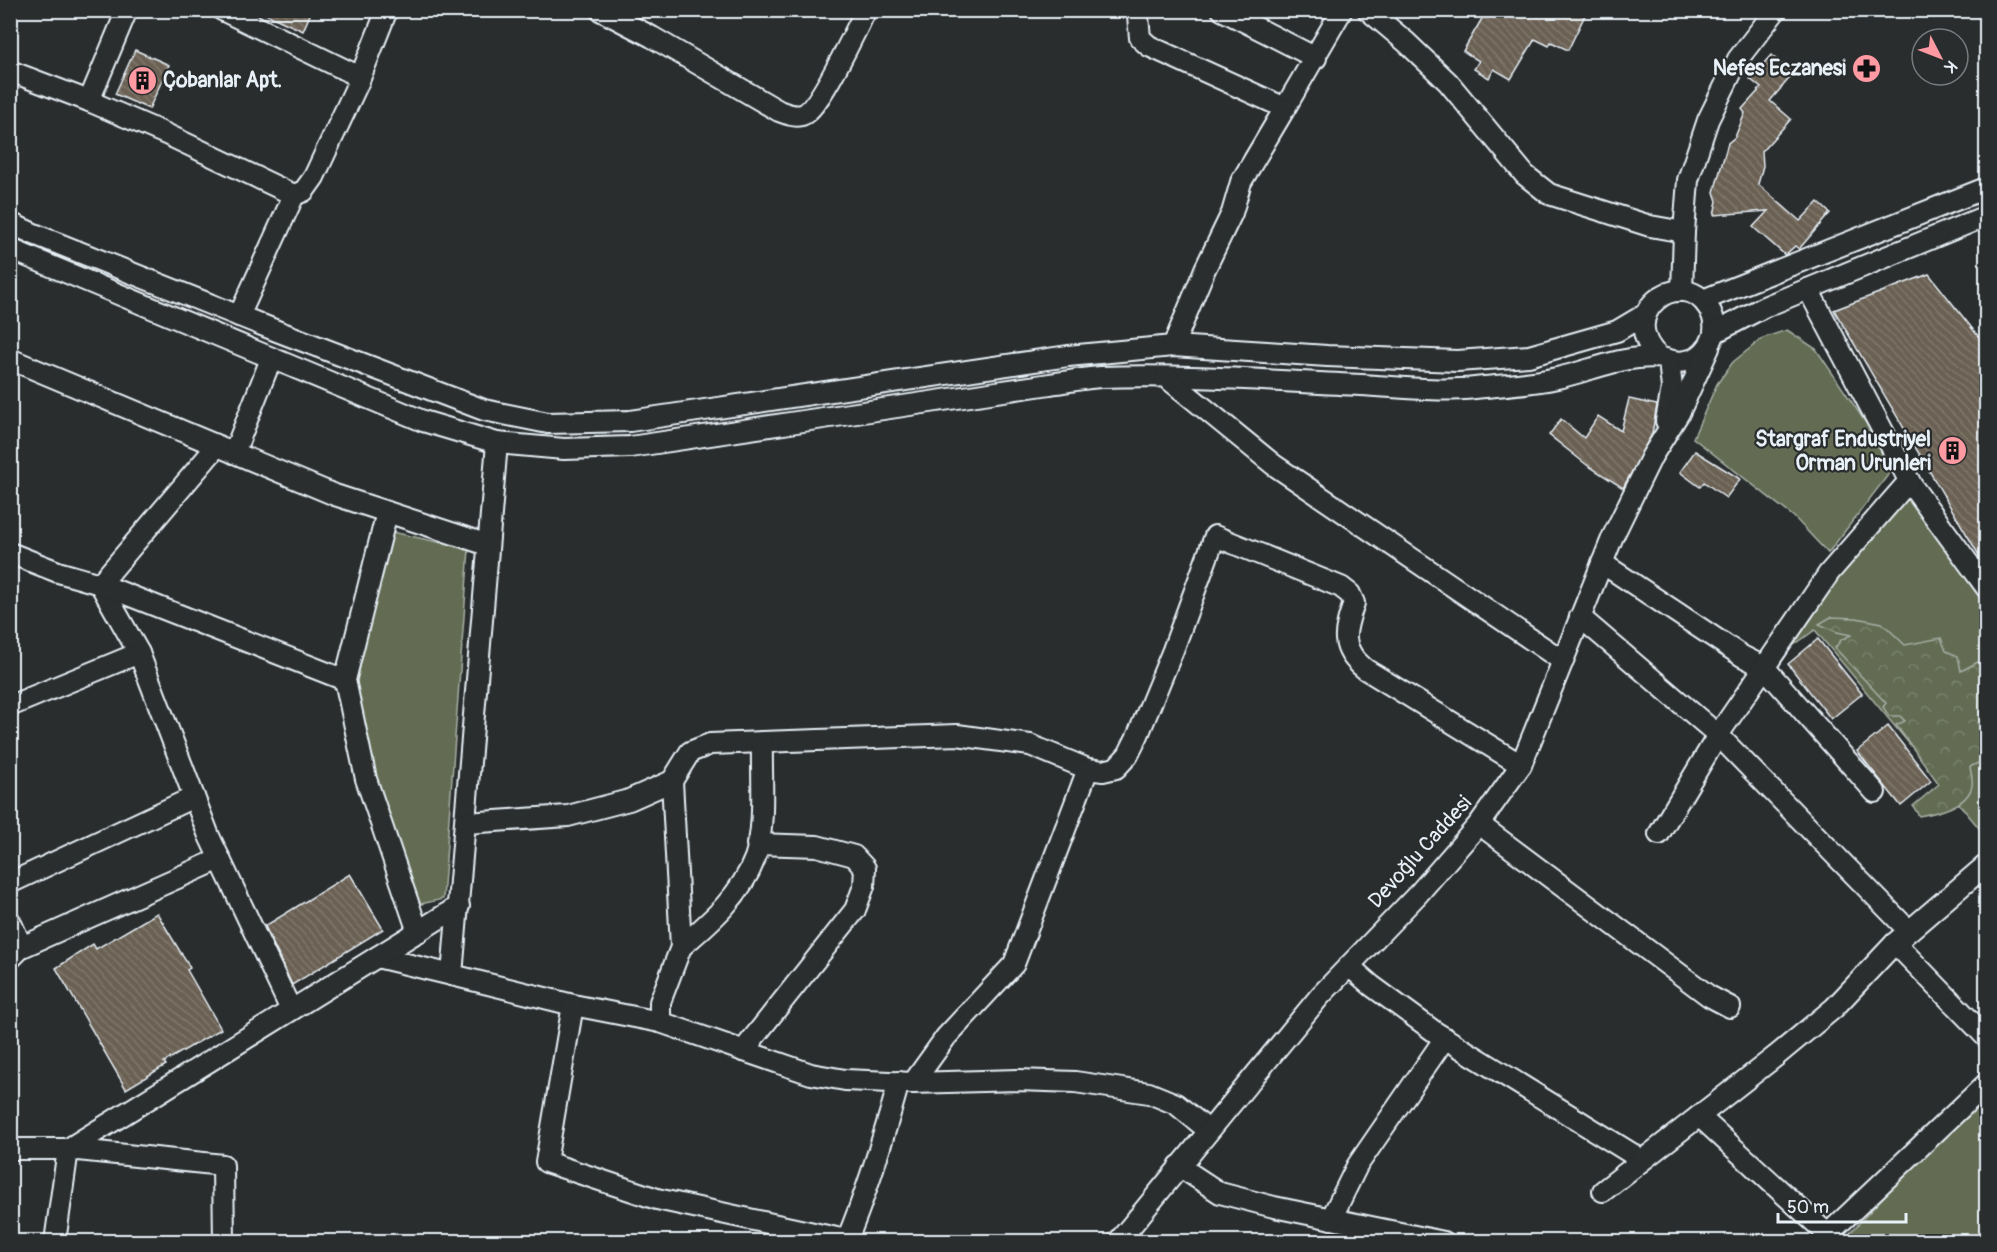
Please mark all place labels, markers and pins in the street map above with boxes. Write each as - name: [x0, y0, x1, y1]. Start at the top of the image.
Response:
- pharmacy icon: Nefes Eczanesi: [1851, 52, 1883, 84]
- place label: Nefes Eczanesi: [1713, 55, 1846, 82]
- building icon: Çobanlar Apt.: [126, 64, 158, 96]
- place label: Çobanlar Apt.: [163, 67, 282, 94]
- place label: Stargraf Endustriyel Orman Urunleri: [1755, 426, 1931, 477]
- building icon: Stargraf Endustriyel Orman Urunleri: [1936, 435, 1968, 467]

